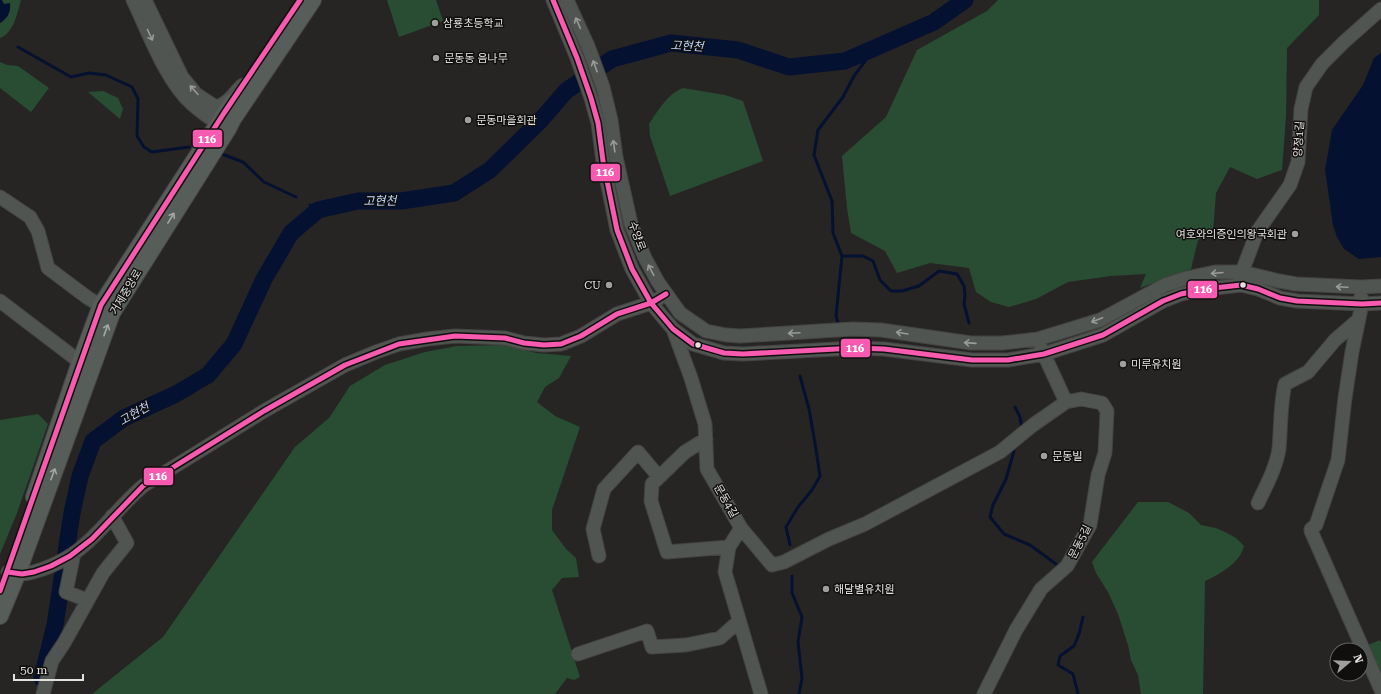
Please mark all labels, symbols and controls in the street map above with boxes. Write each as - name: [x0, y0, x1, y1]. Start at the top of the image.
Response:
- place label: 삼룡초등학교: [443, 17, 504, 30]
- one-way arrow: [574, 17, 581, 29]
- marker: 삼룡초등학교: [430, 18, 440, 28]
- one-way arrow: [147, 29, 154, 41]
- water label: 고현천: [670, 38, 706, 54]
- place label: 문동동 음나무: [444, 52, 508, 65]
- marker: 문동동 음나무: [431, 53, 441, 63]
- one-way arrow: [591, 61, 599, 73]
- one-way arrow: [189, 85, 198, 95]
- place label: 문동마을회관: [476, 114, 537, 127]
- marker: 문동마을회관: [463, 115, 473, 125]
- street label: 양정1길: [1291, 120, 1307, 158]
- line badge: 116: [192, 129, 223, 148]
- text: 116: [198, 133, 216, 146]
- one-way arrow: [610, 140, 618, 153]
- line badge: 116: [590, 163, 621, 182]
- text: 116: [596, 166, 614, 179]
- water label: 고현천: [363, 194, 399, 208]
- one-way arrow: [167, 213, 175, 224]
- street label: 수양로: [626, 220, 648, 252]
- place label: 여호와의증인의왕국회관: [1176, 228, 1287, 241]
- marker: 여호와의증인의왕국회관: [1290, 229, 1300, 239]
- one-way arrow: [647, 264, 654, 276]
- street label: 거제중앙로: [107, 267, 145, 317]
- one-way arrow: [1211, 269, 1224, 276]
- place label: CU: [584, 279, 601, 292]
- marker: CU: [604, 280, 614, 290]
- line badge: 116: [1187, 280, 1218, 299]
- unlabelled marker: [1238, 280, 1248, 290]
- text: 116: [1194, 283, 1212, 296]
- one-way arrow: [1336, 283, 1349, 290]
- one-way arrow: [1091, 317, 1103, 325]
- one-way arrow: [102, 325, 110, 337]
- one-way arrow: [788, 329, 801, 337]
- one-way arrow: [896, 329, 909, 337]
- line badge: 116: [840, 338, 871, 358]
- one-way arrow: [964, 339, 977, 346]
- unlabelled marker: [693, 340, 703, 350]
- text: 116: [846, 342, 864, 355]
- place label: 미루유치원: [1131, 358, 1182, 371]
- marker: 미루유치원: [1118, 359, 1128, 369]
- water label: 고현천: [116, 399, 154, 428]
- place label: 문동빌: [1052, 450, 1082, 463]
- marker: 문동빌: [1039, 451, 1049, 461]
- line badge: 116: [143, 467, 174, 486]
- one-way arrow: [50, 469, 58, 481]
- text: 116: [149, 470, 167, 483]
- street label: 문동4길: [711, 482, 741, 520]
- street label: 문동5길: [1066, 523, 1094, 561]
- place label: 해달별유치원: [834, 583, 895, 596]
- marker: 해달별유치원: [821, 584, 831, 594]
- north arrow: [1329, 642, 1369, 682]
- text: N: [1350, 653, 1366, 666]
- scale bar: [14, 656, 83, 682]
- text: 50 m: [20, 663, 47, 677]

